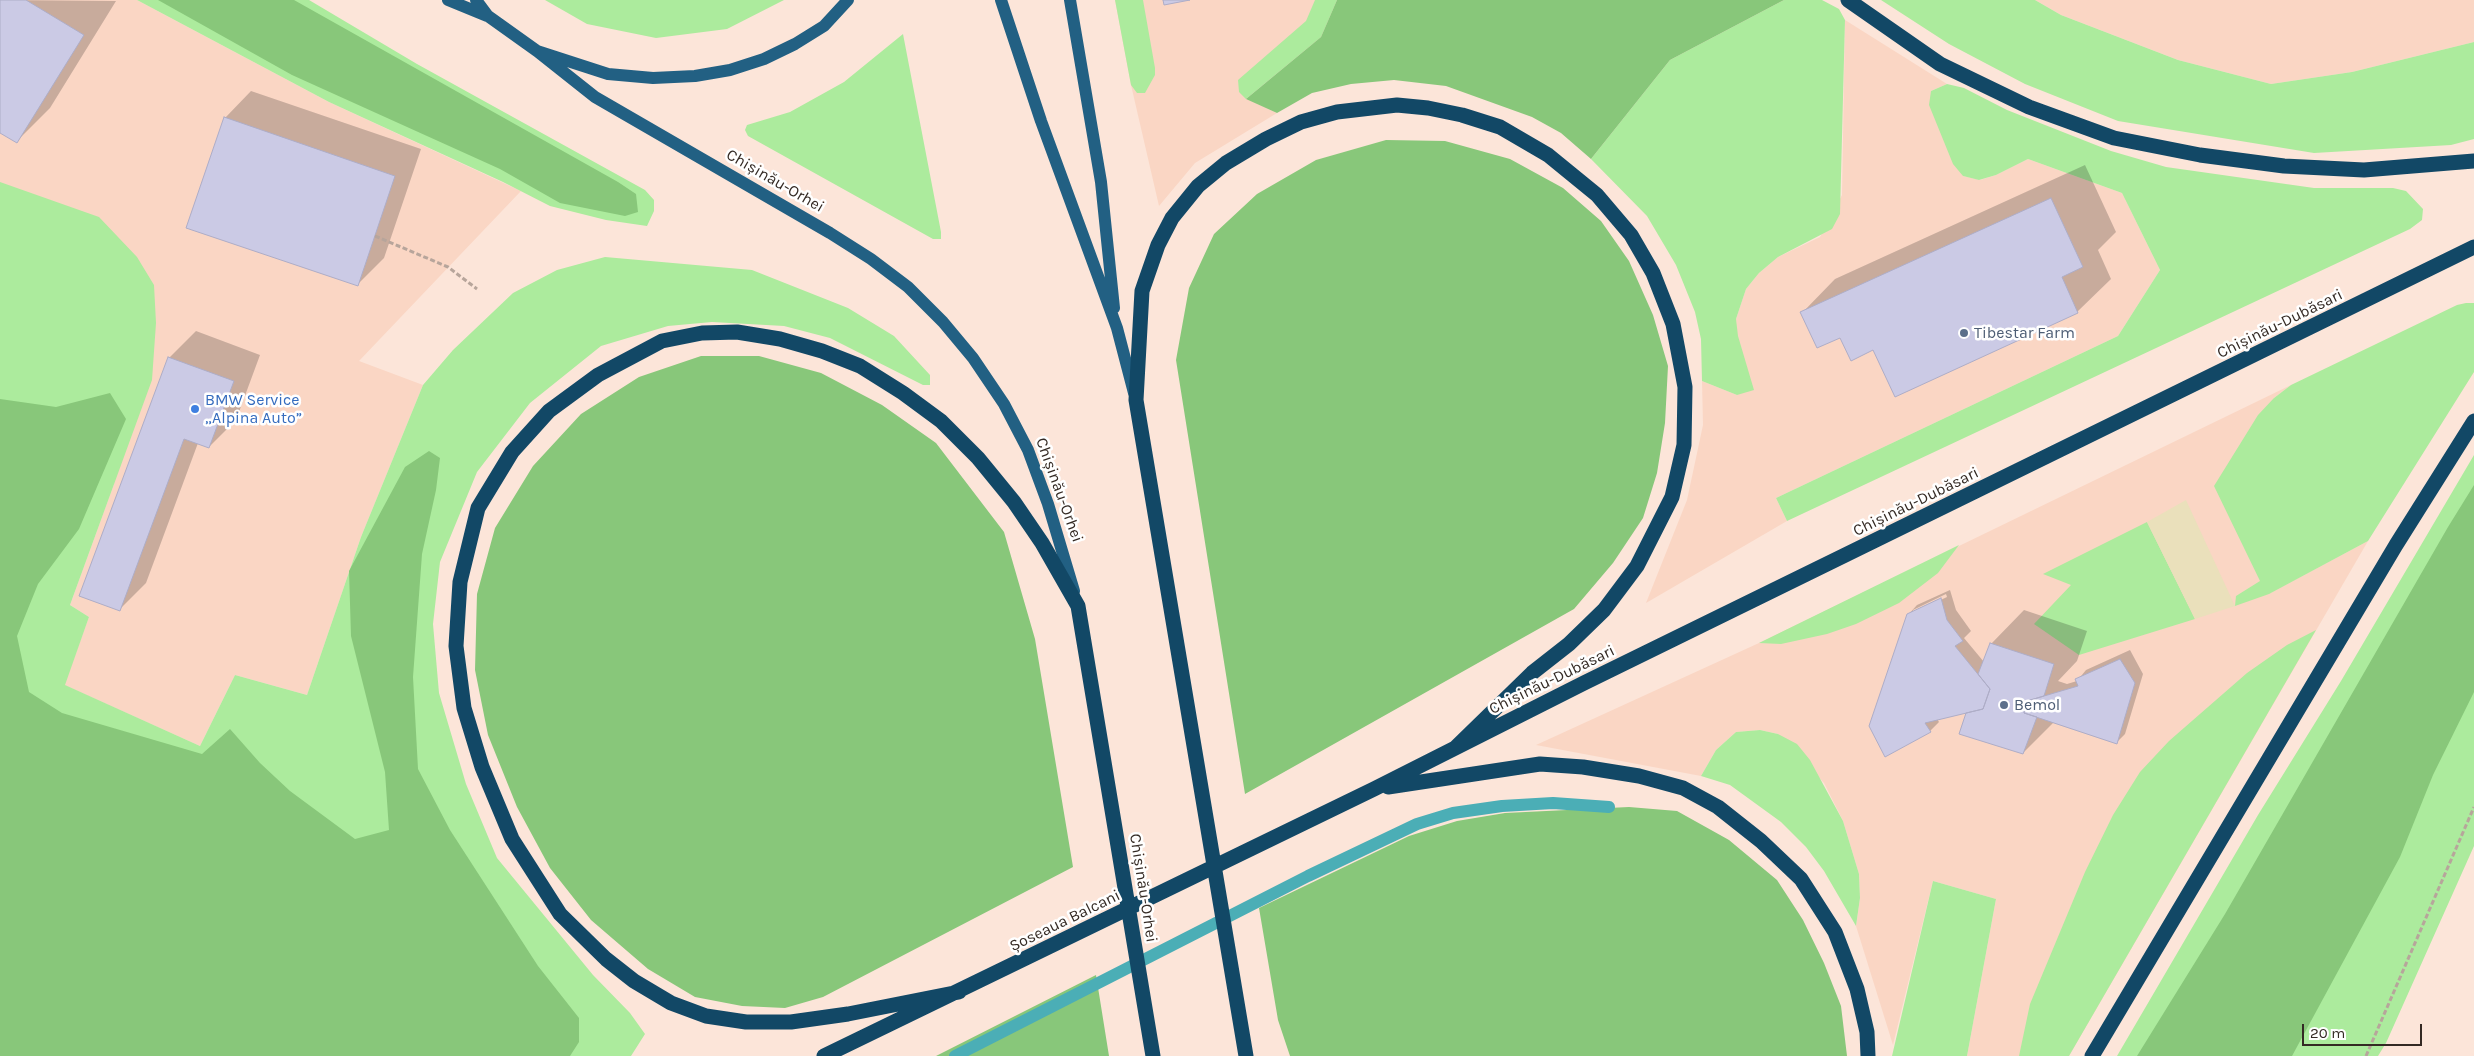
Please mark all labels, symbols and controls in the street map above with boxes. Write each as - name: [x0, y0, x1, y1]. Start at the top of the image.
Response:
- street label: Chișinău-Orhei: [723, 145, 827, 217]
- street label: Chișinău-Dubăsari: [2214, 285, 2346, 363]
- place label: Tibestar Farm: [1974, 323, 2075, 343]
- marker: Tibestar Farm: [1958, 327, 1970, 339]
- place label: BMW Service „Alpina Auto”: [205, 390, 302, 428]
- marker: BMW Service „Alpina Auto”: [189, 403, 201, 415]
- street label: Chișinău-Orhei: [1031, 435, 1087, 545]
- street label: Chișinău-Dubăsari: [1850, 463, 1982, 541]
- street label: Chișinău-Dubăsari: [1486, 641, 1618, 719]
- place label: Bemol: [2014, 695, 2060, 715]
- marker: Bemol: [1998, 699, 2010, 711]
- street label: Chișinău-Orhei: [1125, 832, 1161, 944]
- street label: Șoseaua Balcani: [1006, 886, 1124, 956]
- scale bar: [2304, 1014, 2424, 1046]
- text: 20 m: [2310, 1024, 2345, 1042]

